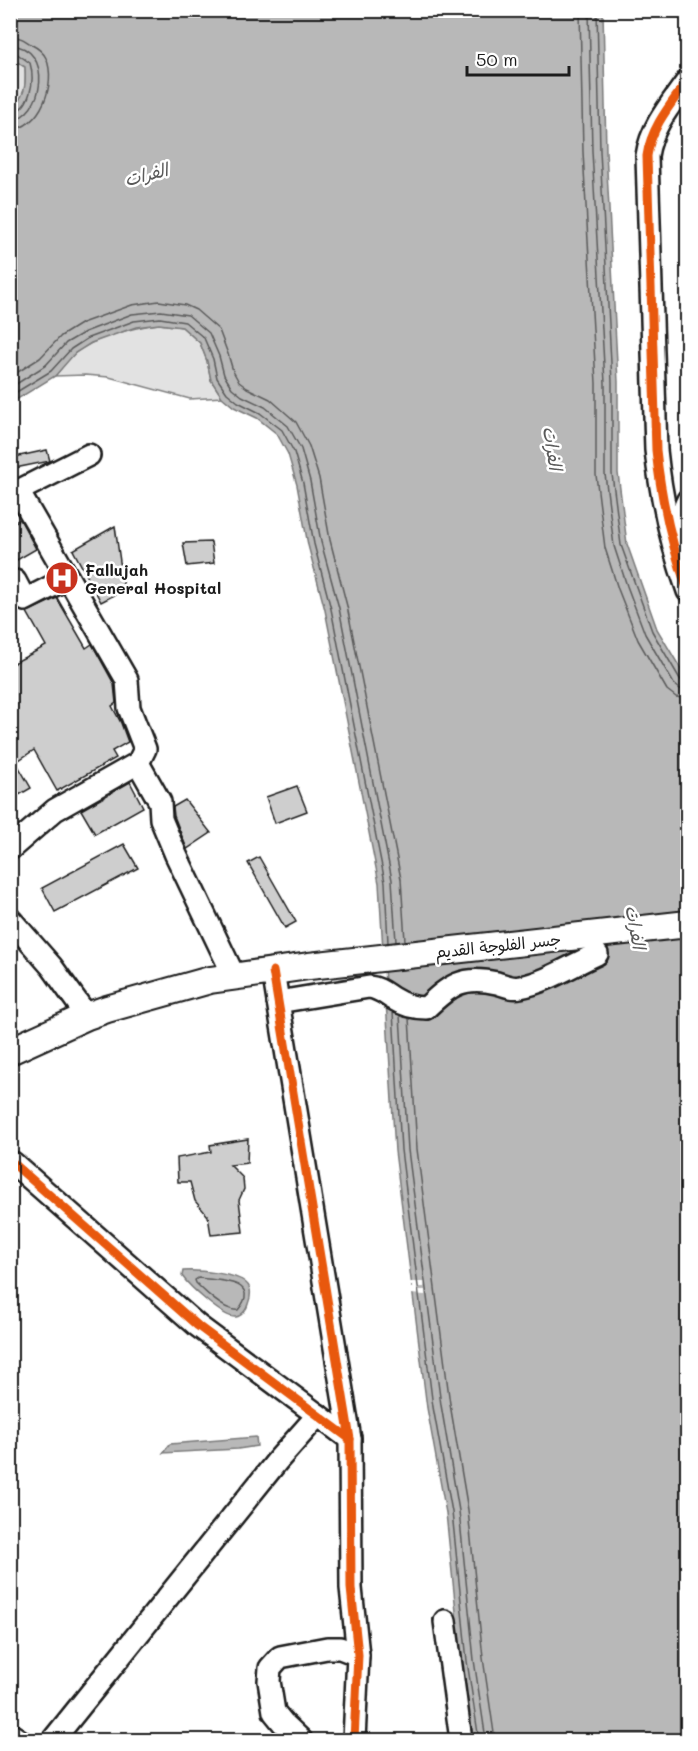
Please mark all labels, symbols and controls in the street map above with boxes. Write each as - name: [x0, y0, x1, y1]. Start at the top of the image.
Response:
- scale bar: [467, 39, 569, 77]
- text: 50 m: [476, 47, 518, 71]
- water label: الفرات: [122, 156, 173, 191]
- water label: الفرات: [538, 424, 569, 474]
- place label: Fallujah General Hospital: [85, 559, 221, 598]
- hospital icon: Fallujah General Hospital: [44, 560, 80, 596]
- water label: الفرات: [620, 903, 652, 953]
- street label: جسر الفلوجة القديم: [434, 928, 562, 965]

